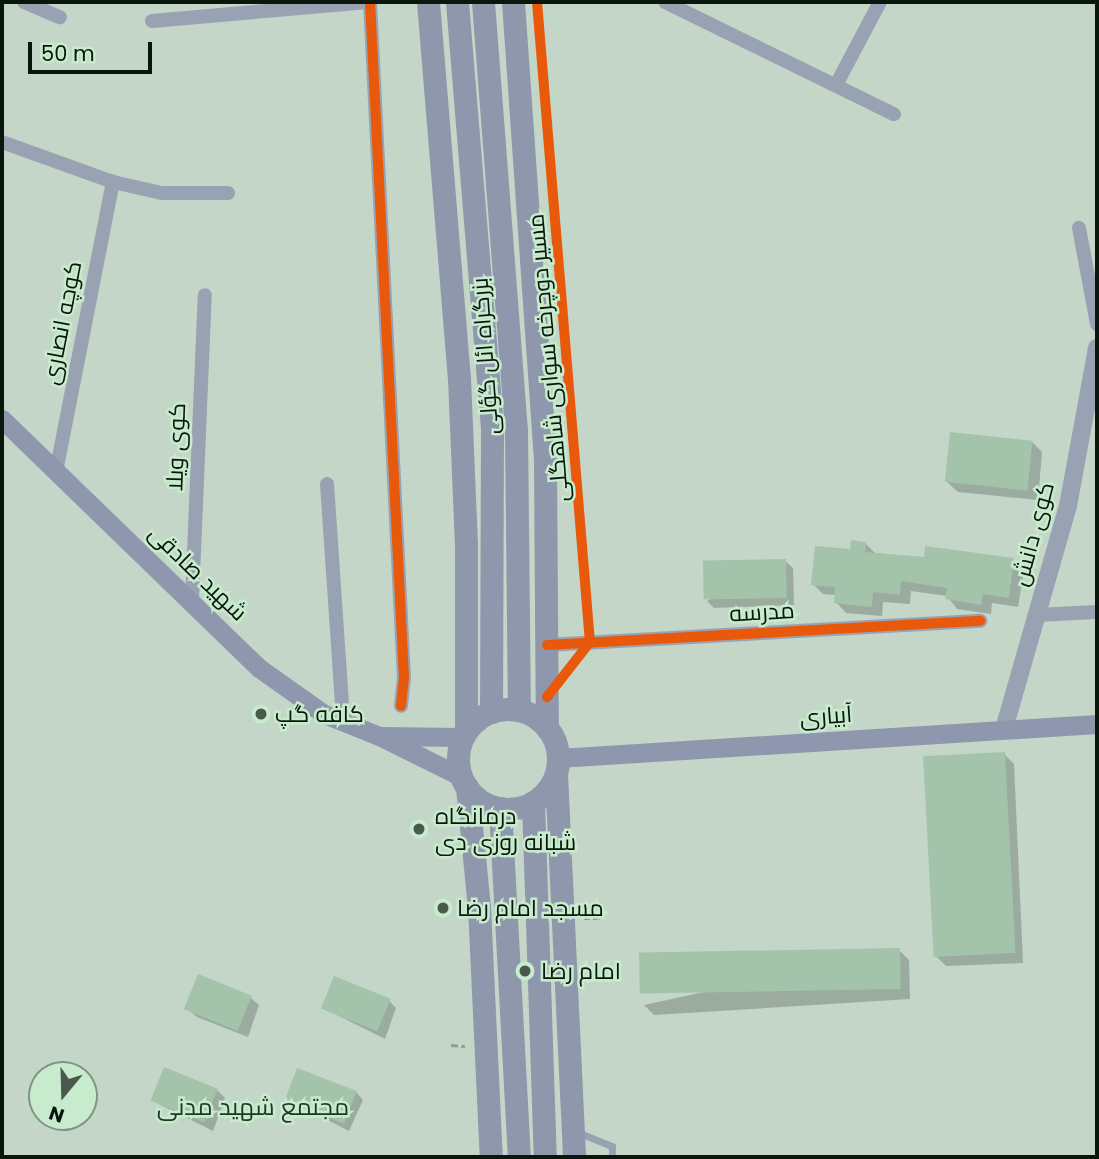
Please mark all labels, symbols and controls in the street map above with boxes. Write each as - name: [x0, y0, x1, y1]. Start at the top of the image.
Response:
- scale bar: [32, 28, 156, 72]
- text: 50 m: [41, 39, 95, 68]
- street label: مسیر دوچرخه سواری شاهگلی: [522, 213, 574, 503]
- street label: کوچه انصاری: [37, 259, 87, 387]
- street label: بزرگراه ائل گؤلی: [466, 277, 504, 435]
- street label: کوی ویلا: [161, 402, 191, 492]
- street label: کوی دانش: [1006, 479, 1060, 589]
- street label: شهید صادقی: [143, 519, 253, 627]
- street label: مدرسه: [729, 597, 795, 627]
- place label: کافه گپ: [275, 700, 364, 728]
- street label: آبیاری: [799, 700, 853, 732]
- marker: کافه گپ: [253, 706, 269, 722]
- place label: درمانگاه شبانه روزی دی: [435, 802, 576, 856]
- marker: درمانگاه شبانه روزی دی: [409, 819, 429, 839]
- place label: مسجد امام رضا: [457, 894, 604, 922]
- marker: مسجد امام رضا: [435, 900, 451, 916]
- place label: امام رضا: [541, 957, 621, 985]
- marker: امام رضا: [515, 961, 535, 981]
- north arrow: [28, 1061, 98, 1131]
- district label: مجتمع شهید مدنی: [157, 1093, 349, 1121]
- text: N: [46, 1099, 68, 1130]

